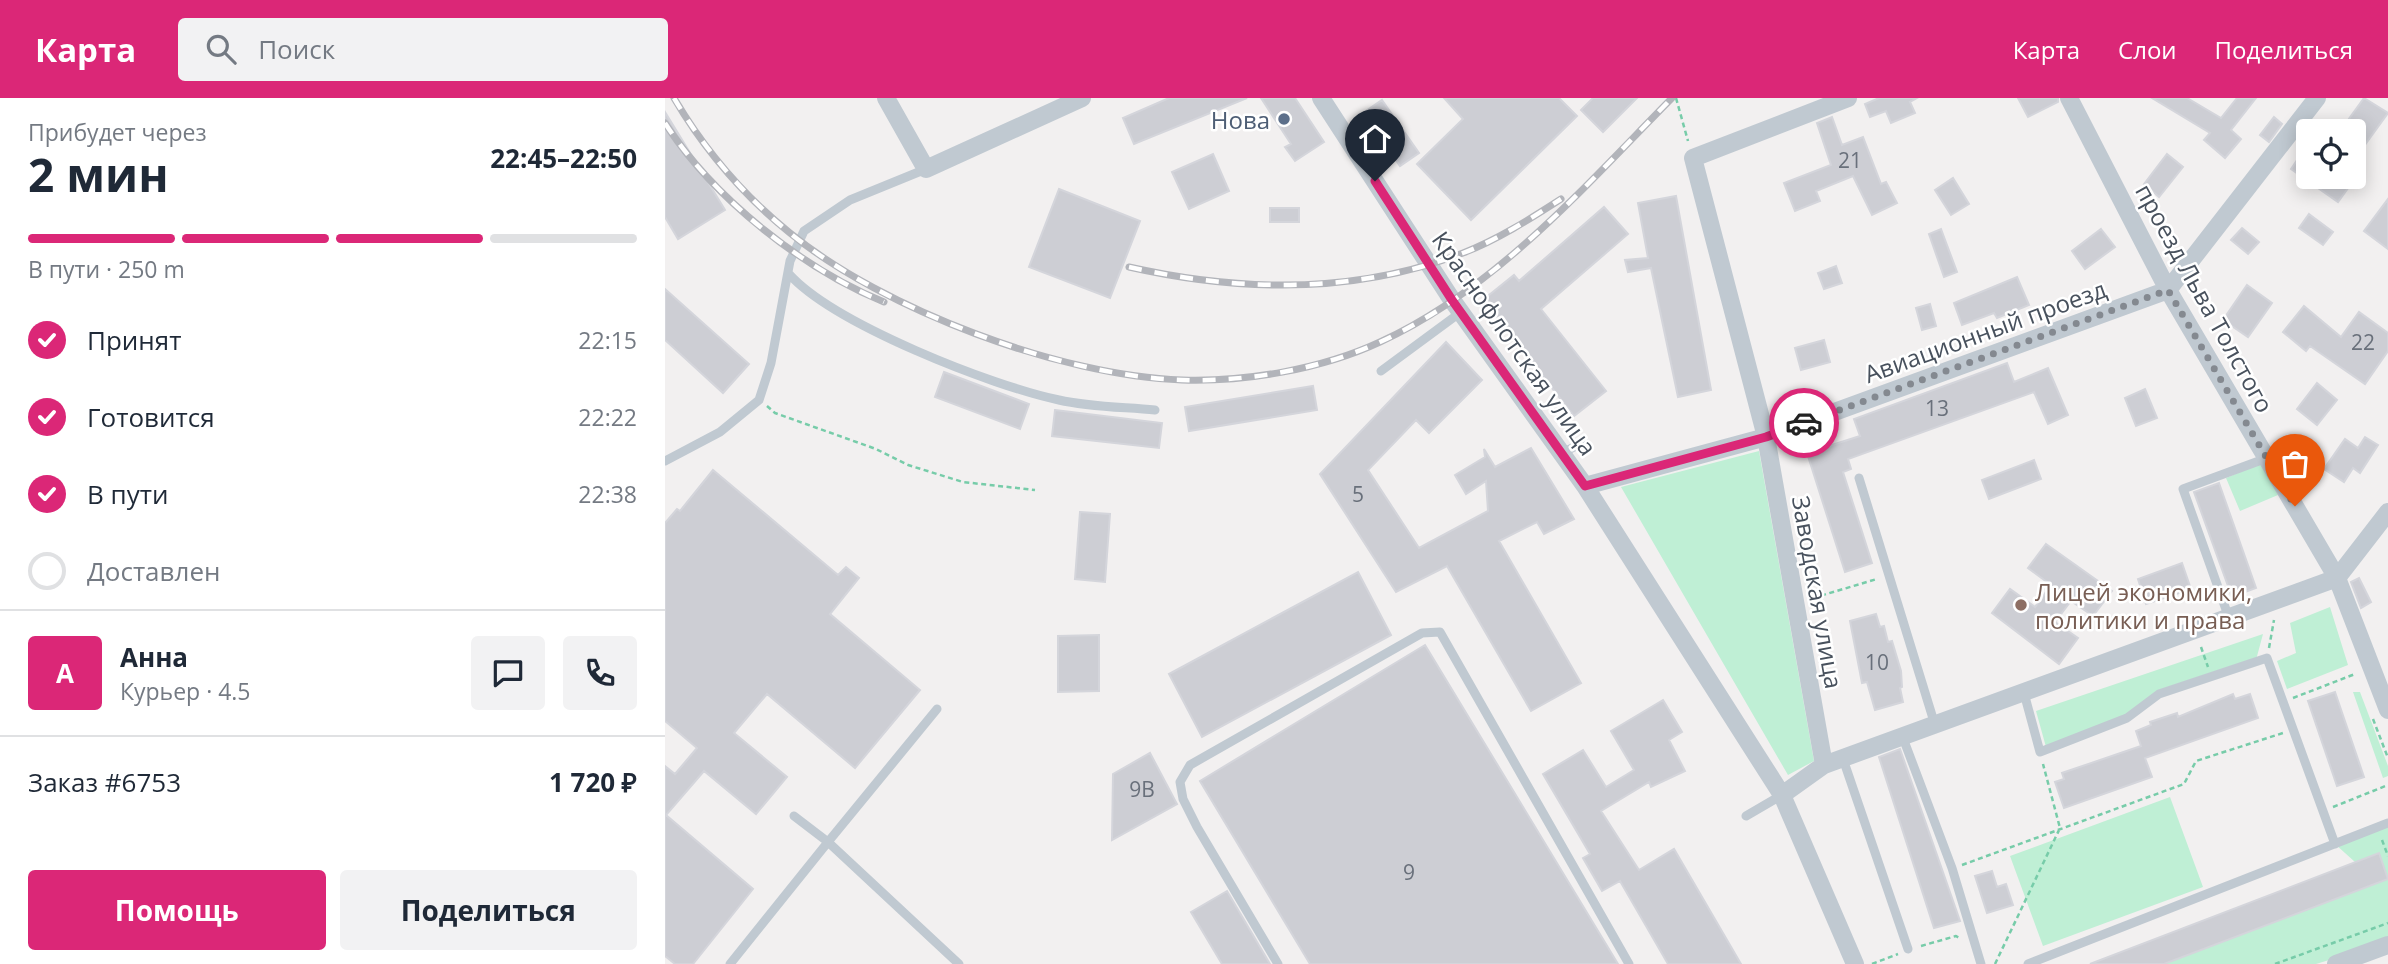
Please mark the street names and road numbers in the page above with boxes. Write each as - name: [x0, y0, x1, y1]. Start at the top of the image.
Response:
- street label: проезд Льва Толстого: [2128, 178, 2282, 418]
- street label: Краснофлотская улица: [1425, 224, 1605, 462]
- street label: Авиационный проезд: [1859, 272, 2111, 390]
- street label: Заводская улица: [1785, 493, 1851, 691]

